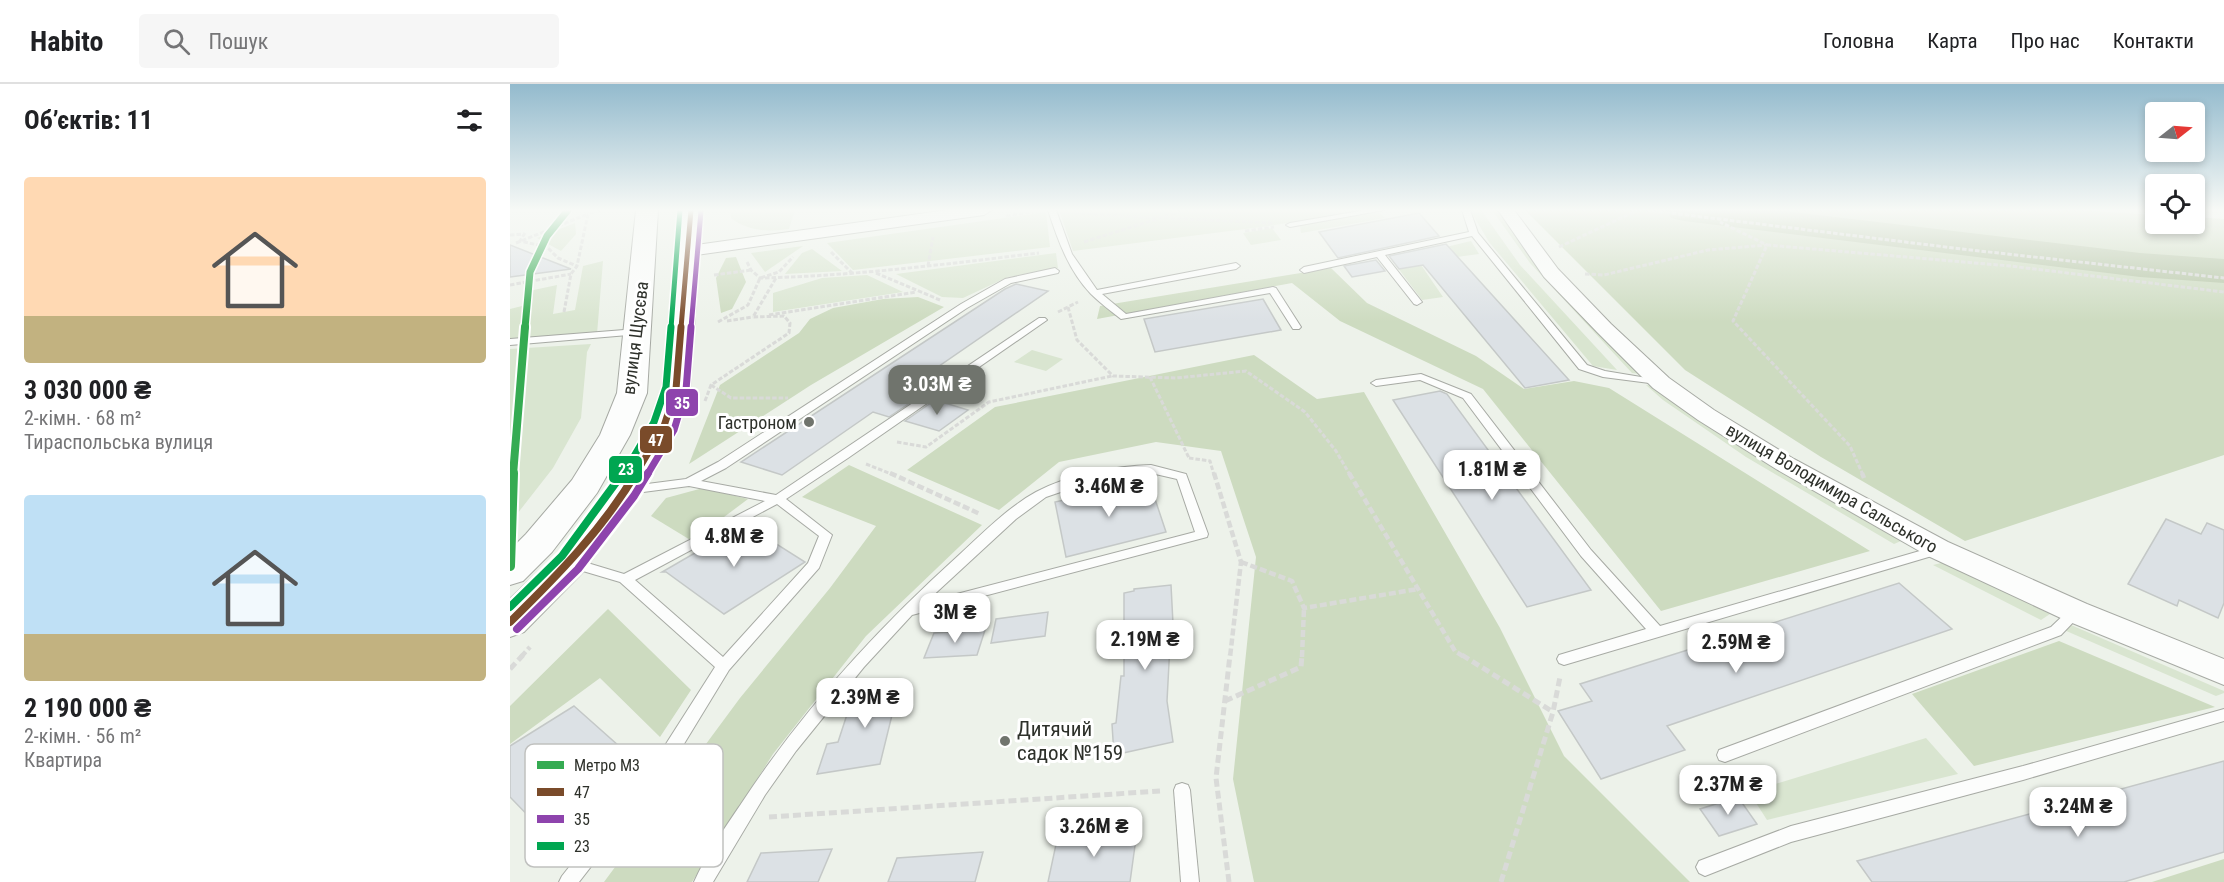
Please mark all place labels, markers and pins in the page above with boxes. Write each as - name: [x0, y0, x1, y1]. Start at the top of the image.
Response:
- pin: 3.03M ₴: [882, 365, 992, 416]
- place label: Гастроном: [718, 412, 797, 433]
- marker: Гастроном: [802, 415, 816, 429]
- pin: 1.81M ₴: [1437, 450, 1547, 501]
- pin: 3.46M ₴: [1054, 467, 1164, 518]
- pin: 4.8M ₴: [685, 517, 783, 568]
- pin: 3M ₴: [919, 593, 991, 644]
- pin: 2.19M ₴: [1090, 620, 1200, 671]
- pin: 2.59M ₴: [1681, 623, 1791, 674]
- pin: 2.39M ₴: [810, 678, 920, 729]
- place label: Дитячий садок №159: [1017, 717, 1123, 765]
- marker: Дитячий садок №159: [998, 734, 1012, 748]
- pin: 2.37M ₴: [1673, 765, 1783, 816]
- pin: 3.24M ₴: [2023, 787, 2133, 838]
- pin: 3.26M ₴: [1039, 807, 1149, 858]

